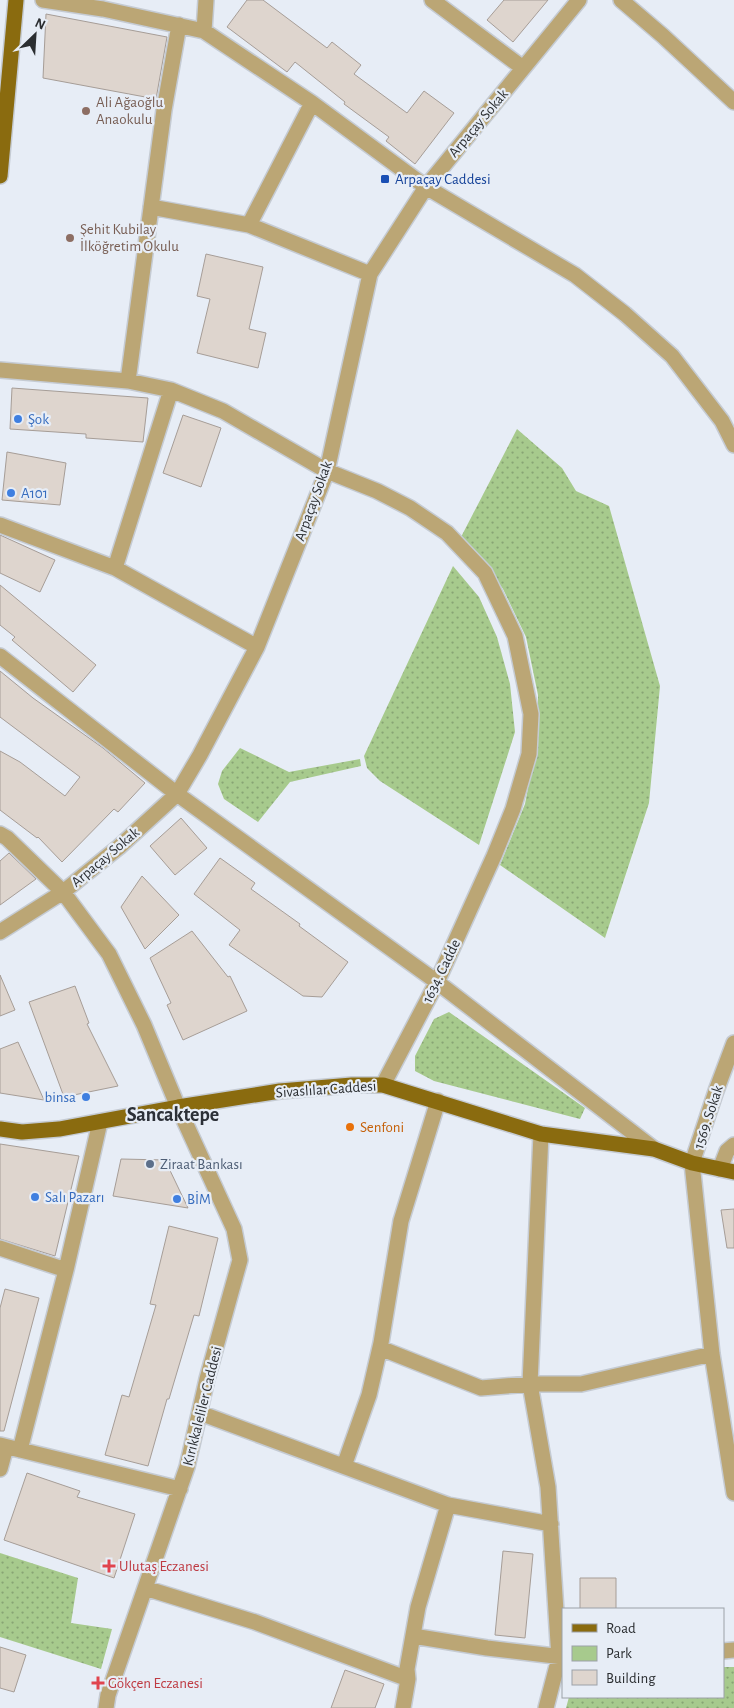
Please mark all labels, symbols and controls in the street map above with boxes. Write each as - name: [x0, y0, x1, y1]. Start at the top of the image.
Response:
- north arrow: [10, 10, 60, 60]
- text: N: [33, 16, 47, 33]
- street label: Arpaçay Sokak: [446, 86, 511, 160]
- place label: Ali Ağaoğlu Anaokulu: [96, 95, 164, 127]
- marker: Ali Ağaoğlu Anaokulu: [80, 105, 92, 117]
- place label: Arpaçay Caddesi: [395, 172, 491, 187]
- marker: Arpaçay Caddesi: [379, 173, 391, 185]
- place label: Şehit Kubilay İlköğretim Okulu: [80, 222, 179, 254]
- marker: Şehit Kubilay İlköğretim Okulu: [64, 232, 76, 244]
- place label: Şok: [28, 412, 49, 427]
- marker: Şok: [12, 413, 24, 425]
- street label: Arpaçay Sokak: [292, 459, 335, 543]
- place label: A101: [21, 486, 48, 501]
- marker: A101: [5, 487, 17, 499]
- street label: Arpaçay Sokak: [68, 825, 142, 890]
- street label: 1634. Cadde: [420, 937, 463, 1005]
- street label: Sivaslılar Caddesi: [275, 1079, 377, 1100]
- street label: 1569. Sokak: [691, 1083, 726, 1151]
- place label: binsa: [44, 1090, 76, 1105]
- marker: binsa: [80, 1091, 92, 1103]
- district label: Sancaktepe: [127, 1105, 219, 1125]
- place label: Senfoni: [360, 1120, 404, 1135]
- marker: Senfoni: [344, 1121, 356, 1133]
- place label: Ziraat Bankası: [160, 1157, 243, 1172]
- marker: Ziraat Bankası: [144, 1158, 156, 1170]
- place label: Salı Pazarı: [45, 1190, 104, 1205]
- place label: BİM: [187, 1190, 211, 1207]
- marker: Salı Pazarı: [29, 1191, 41, 1203]
- marker: BİM: [171, 1193, 183, 1205]
- street label: Kırıkkaleliler Caddesi: [180, 1345, 225, 1468]
- place label: Ulutaş Eczanesi: [119, 1559, 209, 1574]
- marker: Ulutaş Eczanesi: [103, 1560, 115, 1572]
- legend: [562, 1608, 724, 1698]
- text: Road: [606, 1621, 636, 1636]
- text: Park: [606, 1646, 632, 1661]
- text: Building: [606, 1671, 656, 1686]
- place label: Gökçen Eczanesi: [108, 1676, 203, 1691]
- marker: Gökçen Eczanesi: [92, 1677, 104, 1689]

